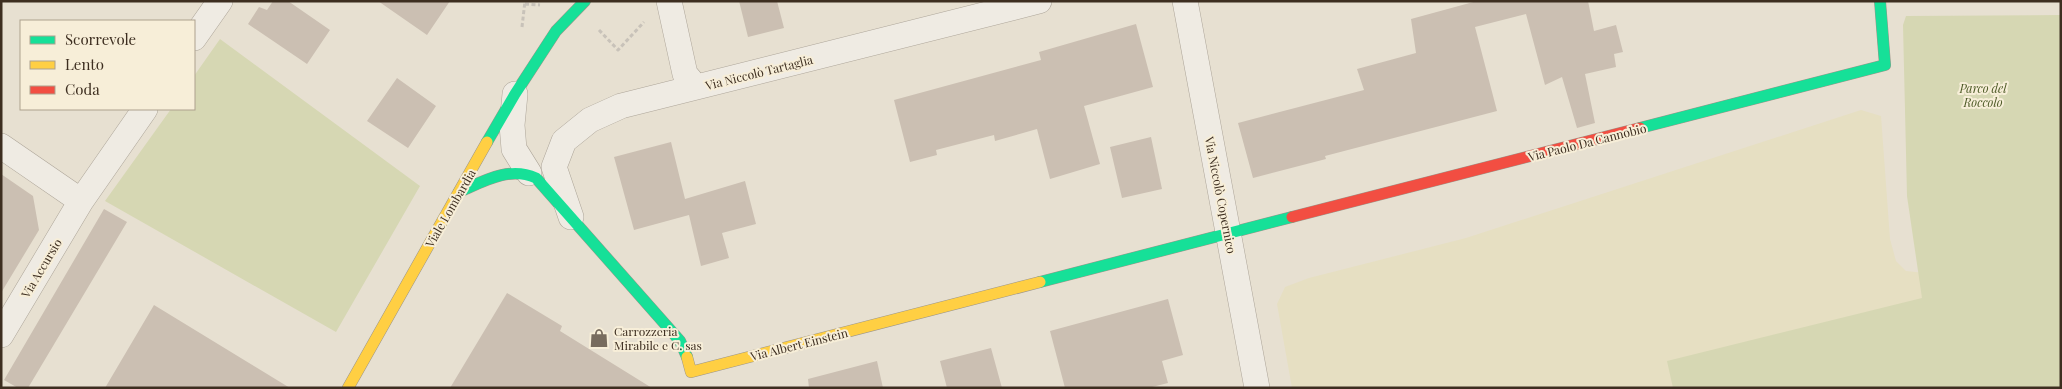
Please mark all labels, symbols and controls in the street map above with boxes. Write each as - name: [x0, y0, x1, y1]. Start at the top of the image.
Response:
- legend: [20, 20, 195, 110]
- text: Scorrevole: [65, 29, 136, 49]
- street label: Via Niccolò Tartaglia: [703, 51, 814, 93]
- text: Lento: [65, 54, 104, 74]
- text: Coda: [65, 79, 100, 99]
- park label: Parco del Roccolo: [1958, 80, 2007, 110]
- street label: Via Paolo Da Cannobio: [1525, 119, 1648, 165]
- street label: Via Niccolò Copernico: [1202, 134, 1240, 255]
- street label: Viale Lombardia: [421, 166, 479, 251]
- street label: Via Accursio: [17, 235, 65, 301]
- place label: Carrozzeria Mirabile e C. sas: [614, 323, 702, 353]
- street label: Via Albert Einstein: [748, 324, 849, 364]
- shop icon: Carrozzeria Mirabile e C. sas: [588, 327, 610, 349]

